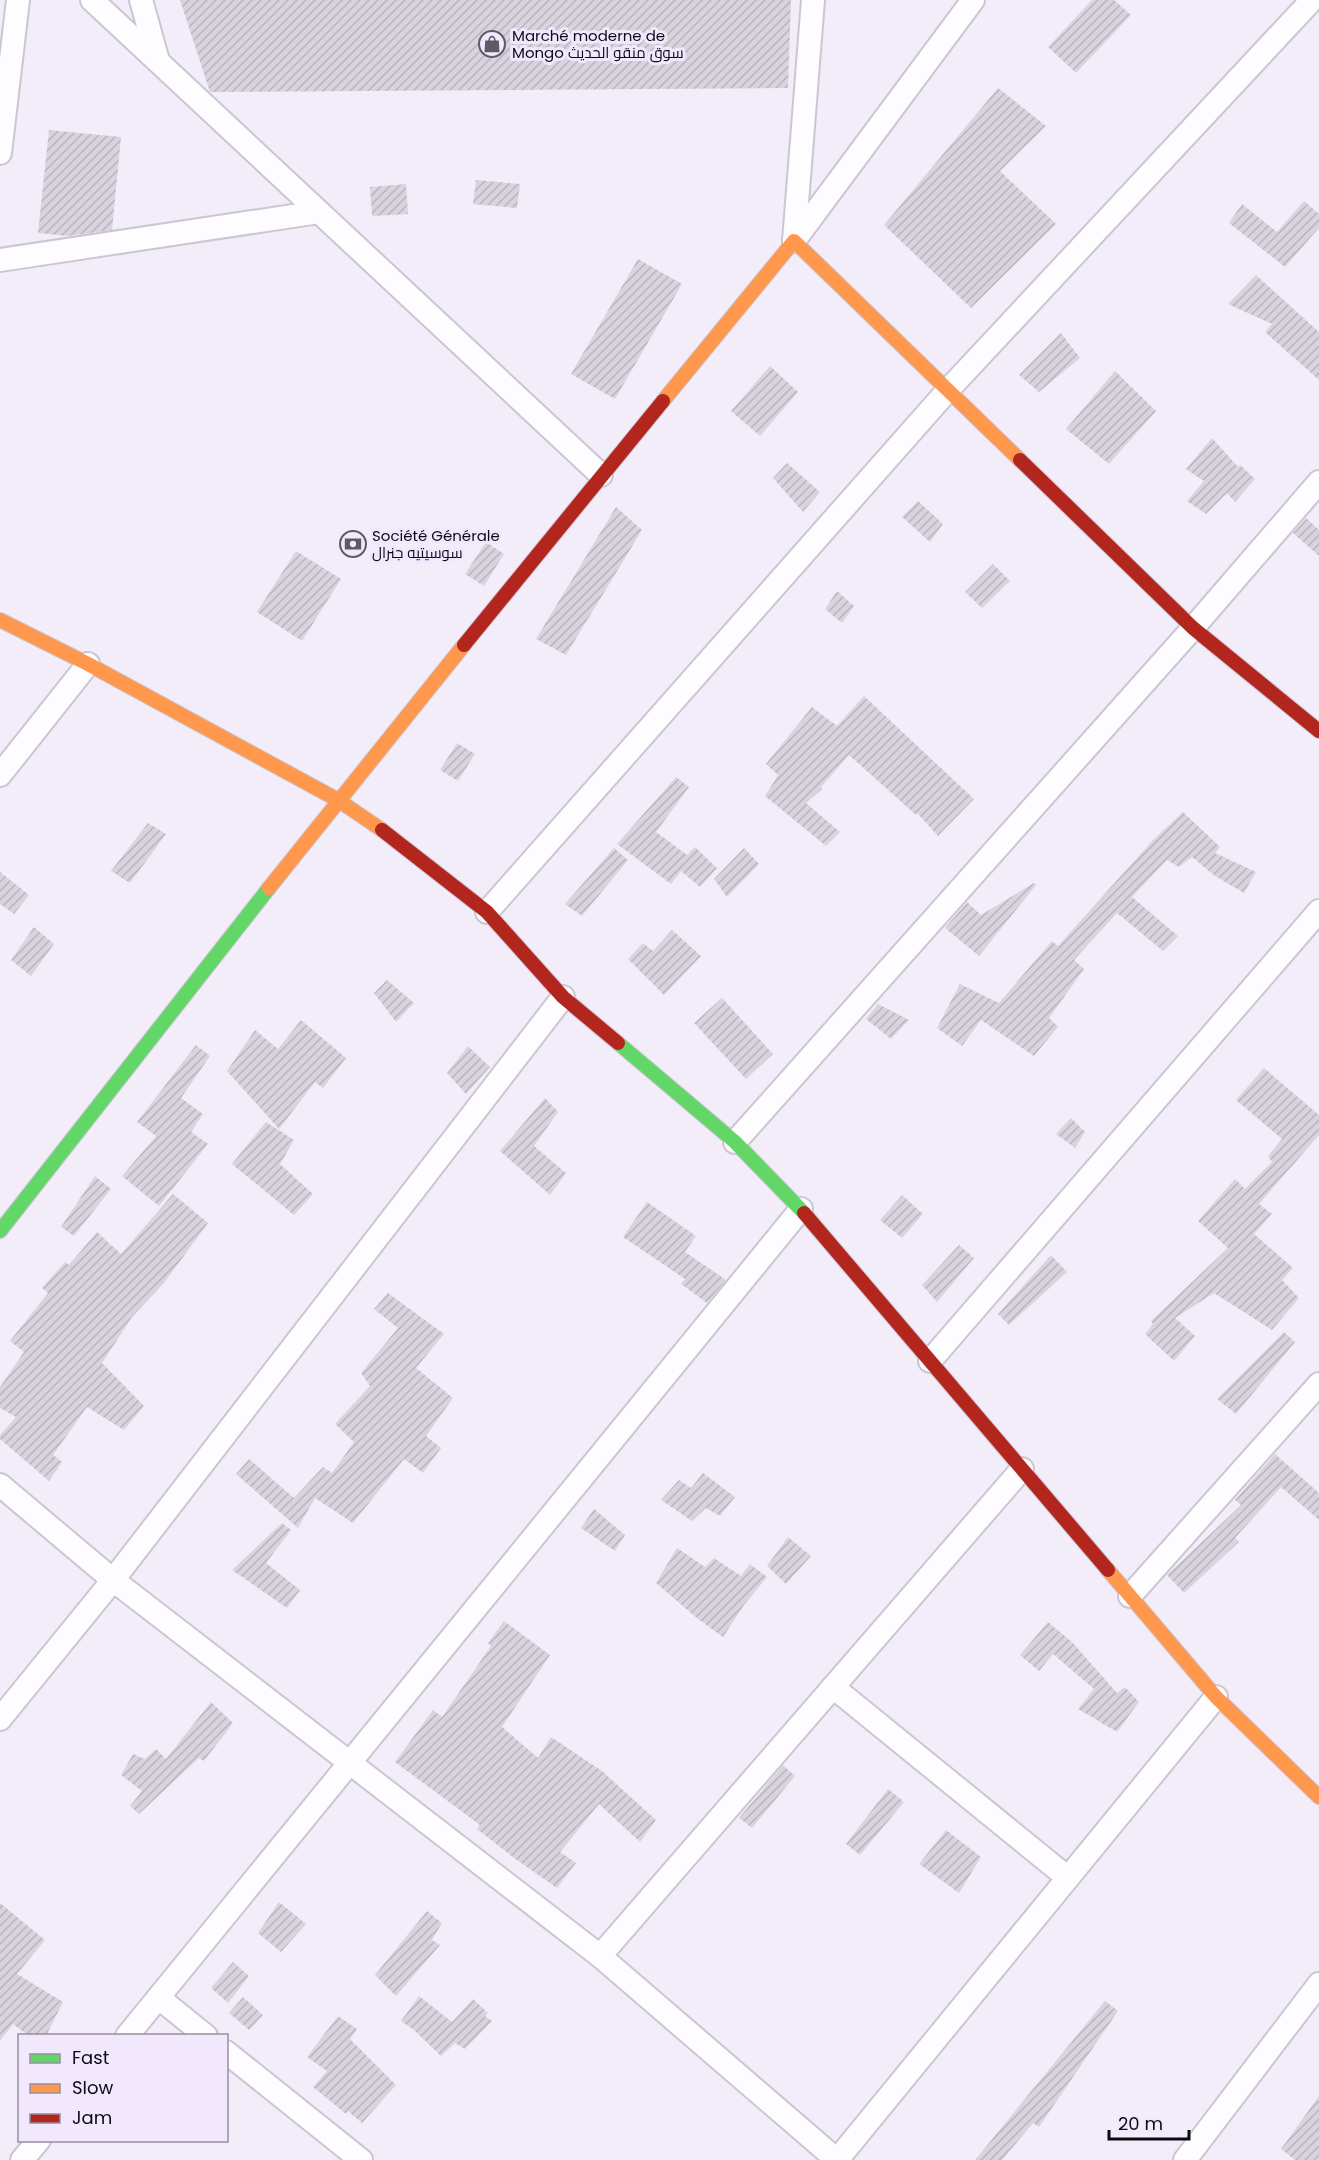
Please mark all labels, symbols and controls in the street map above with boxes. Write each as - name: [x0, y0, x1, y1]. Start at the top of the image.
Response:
- place label: Marché moderne de Mongo سوق منقو الحديث: [512, 25, 684, 63]
- shop icon: Marché moderne de Mongo سوق منقو الحديث: [477, 29, 507, 59]
- place label: Société Générale سوسيتيه جنرال: [372, 525, 500, 563]
- bank icon: Société Générale سوسيتيه جنرال: [338, 529, 368, 559]
- legend: [18, 2034, 228, 2142]
- text: Fast: [72, 2045, 109, 2070]
- text: Slow: [72, 2075, 114, 2100]
- scale bar: [1109, 2103, 1188, 2141]
- text: Jam: [72, 2105, 112, 2130]
- text: 20 m: [1118, 2111, 1163, 2136]

